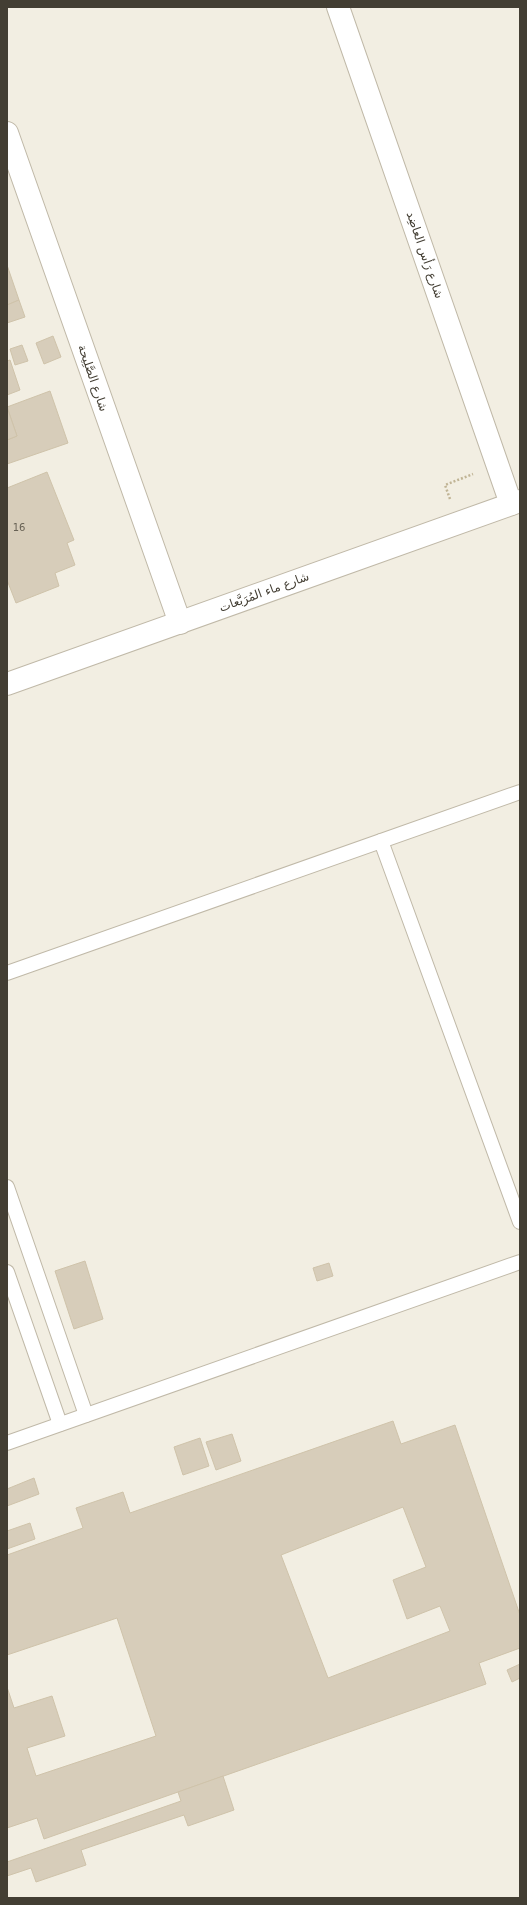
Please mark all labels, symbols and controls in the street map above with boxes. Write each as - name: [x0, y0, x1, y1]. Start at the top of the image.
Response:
- street label: شارع رَأس العاضِد: [403, 209, 447, 301]
- street label: شارع الصَّلِيحة: [74, 343, 111, 414]
- house number: 16: [13, 522, 25, 533]
- street label: شارع ماء المُرَبَّعات: [217, 568, 311, 616]

